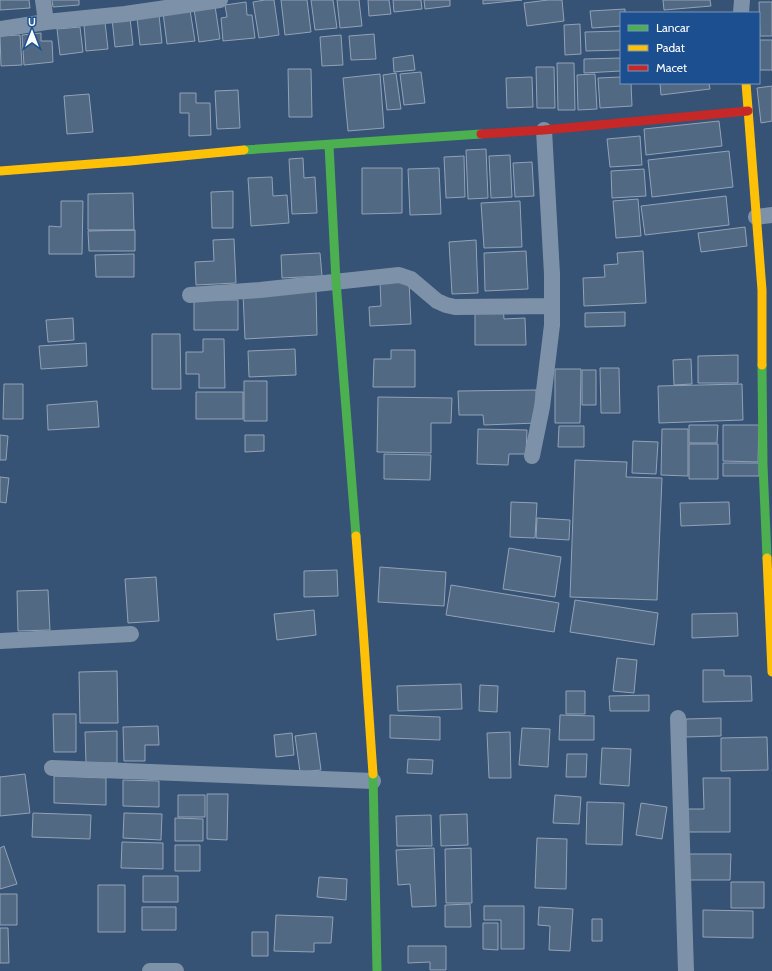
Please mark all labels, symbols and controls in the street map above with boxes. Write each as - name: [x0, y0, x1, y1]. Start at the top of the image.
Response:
- north arrow: [12, 12, 52, 52]
- legend: [620, 12, 760, 84]
- text: U: [28, 15, 36, 29]
- text: Lancar: [656, 20, 690, 35]
- text: Padat: [656, 40, 685, 55]
- text: Macet: [656, 60, 687, 75]

